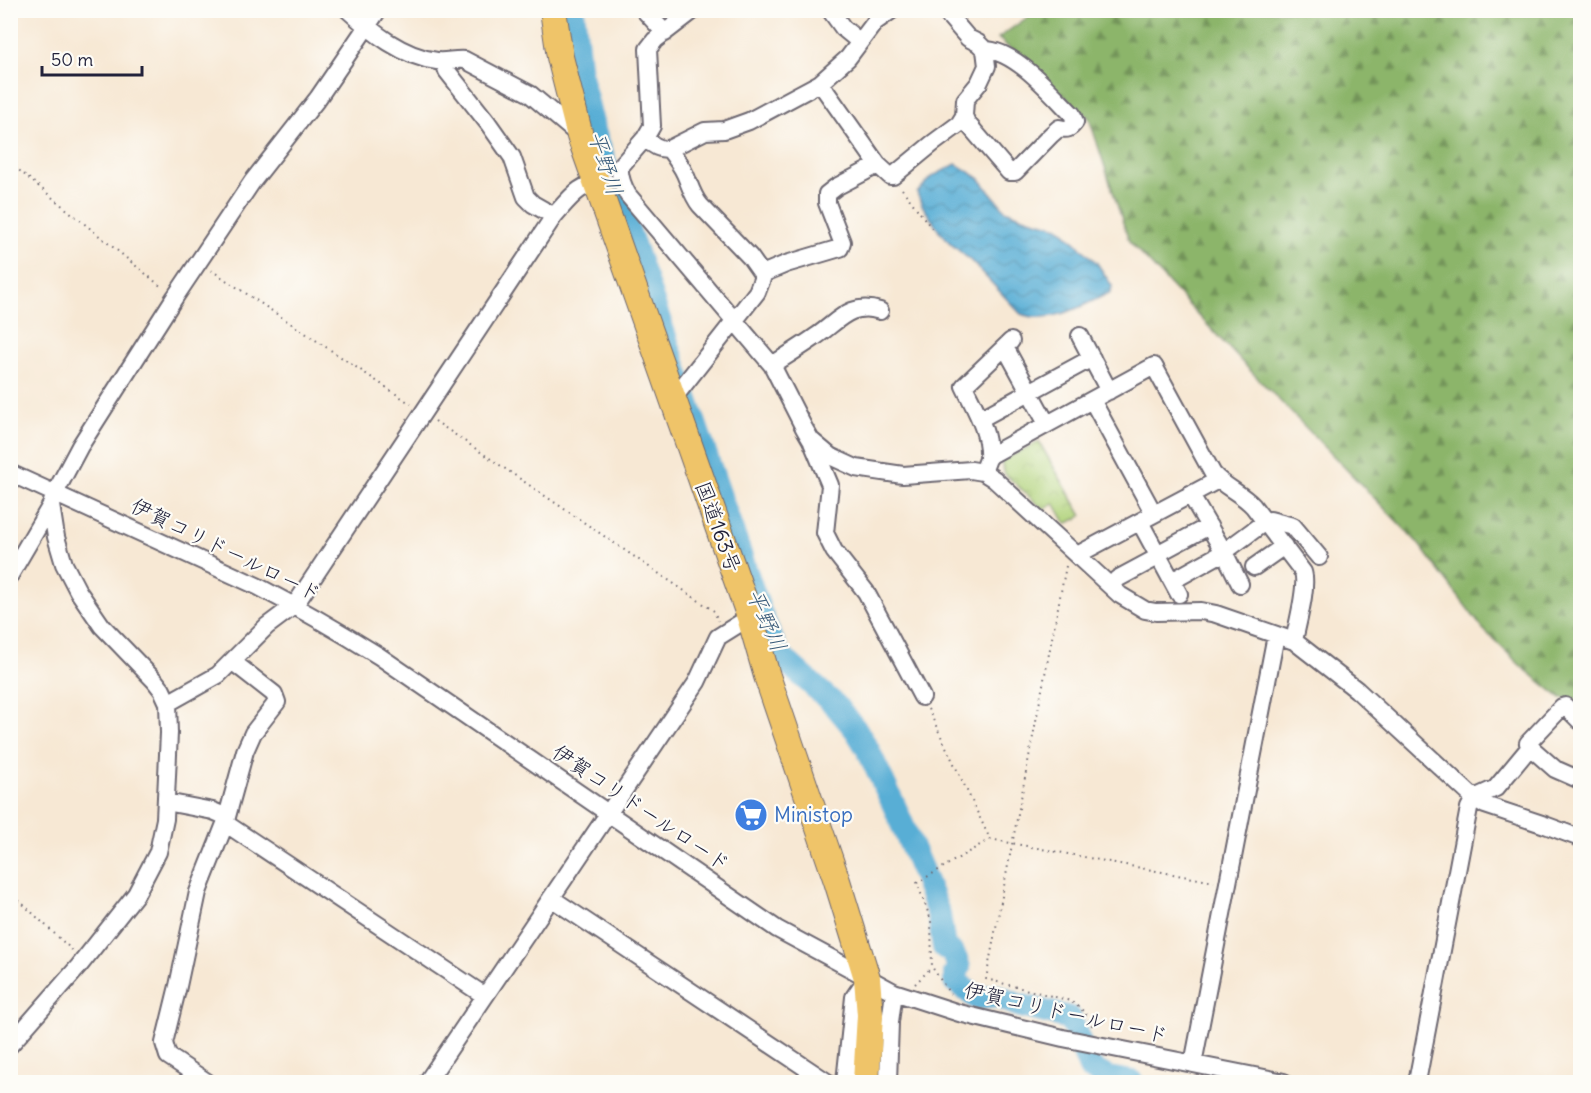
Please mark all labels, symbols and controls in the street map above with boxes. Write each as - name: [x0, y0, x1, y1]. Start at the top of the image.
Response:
- scale bar: [42, 39, 142, 77]
- text: 50 m: [51, 48, 93, 71]
- water label: 平野川: [582, 127, 630, 199]
- street label: 国道163号: [689, 477, 747, 576]
- street label: 伊賀コリドールロード: [126, 492, 326, 607]
- water label: 平野川: [741, 584, 793, 656]
- street label: 伊賀コリドールロード: [547, 738, 735, 877]
- supermarket icon: Ministop: [733, 797, 769, 833]
- place label: Ministop: [774, 801, 853, 828]
- street label: 伊賀コリドールロード: [961, 976, 1171, 1049]

